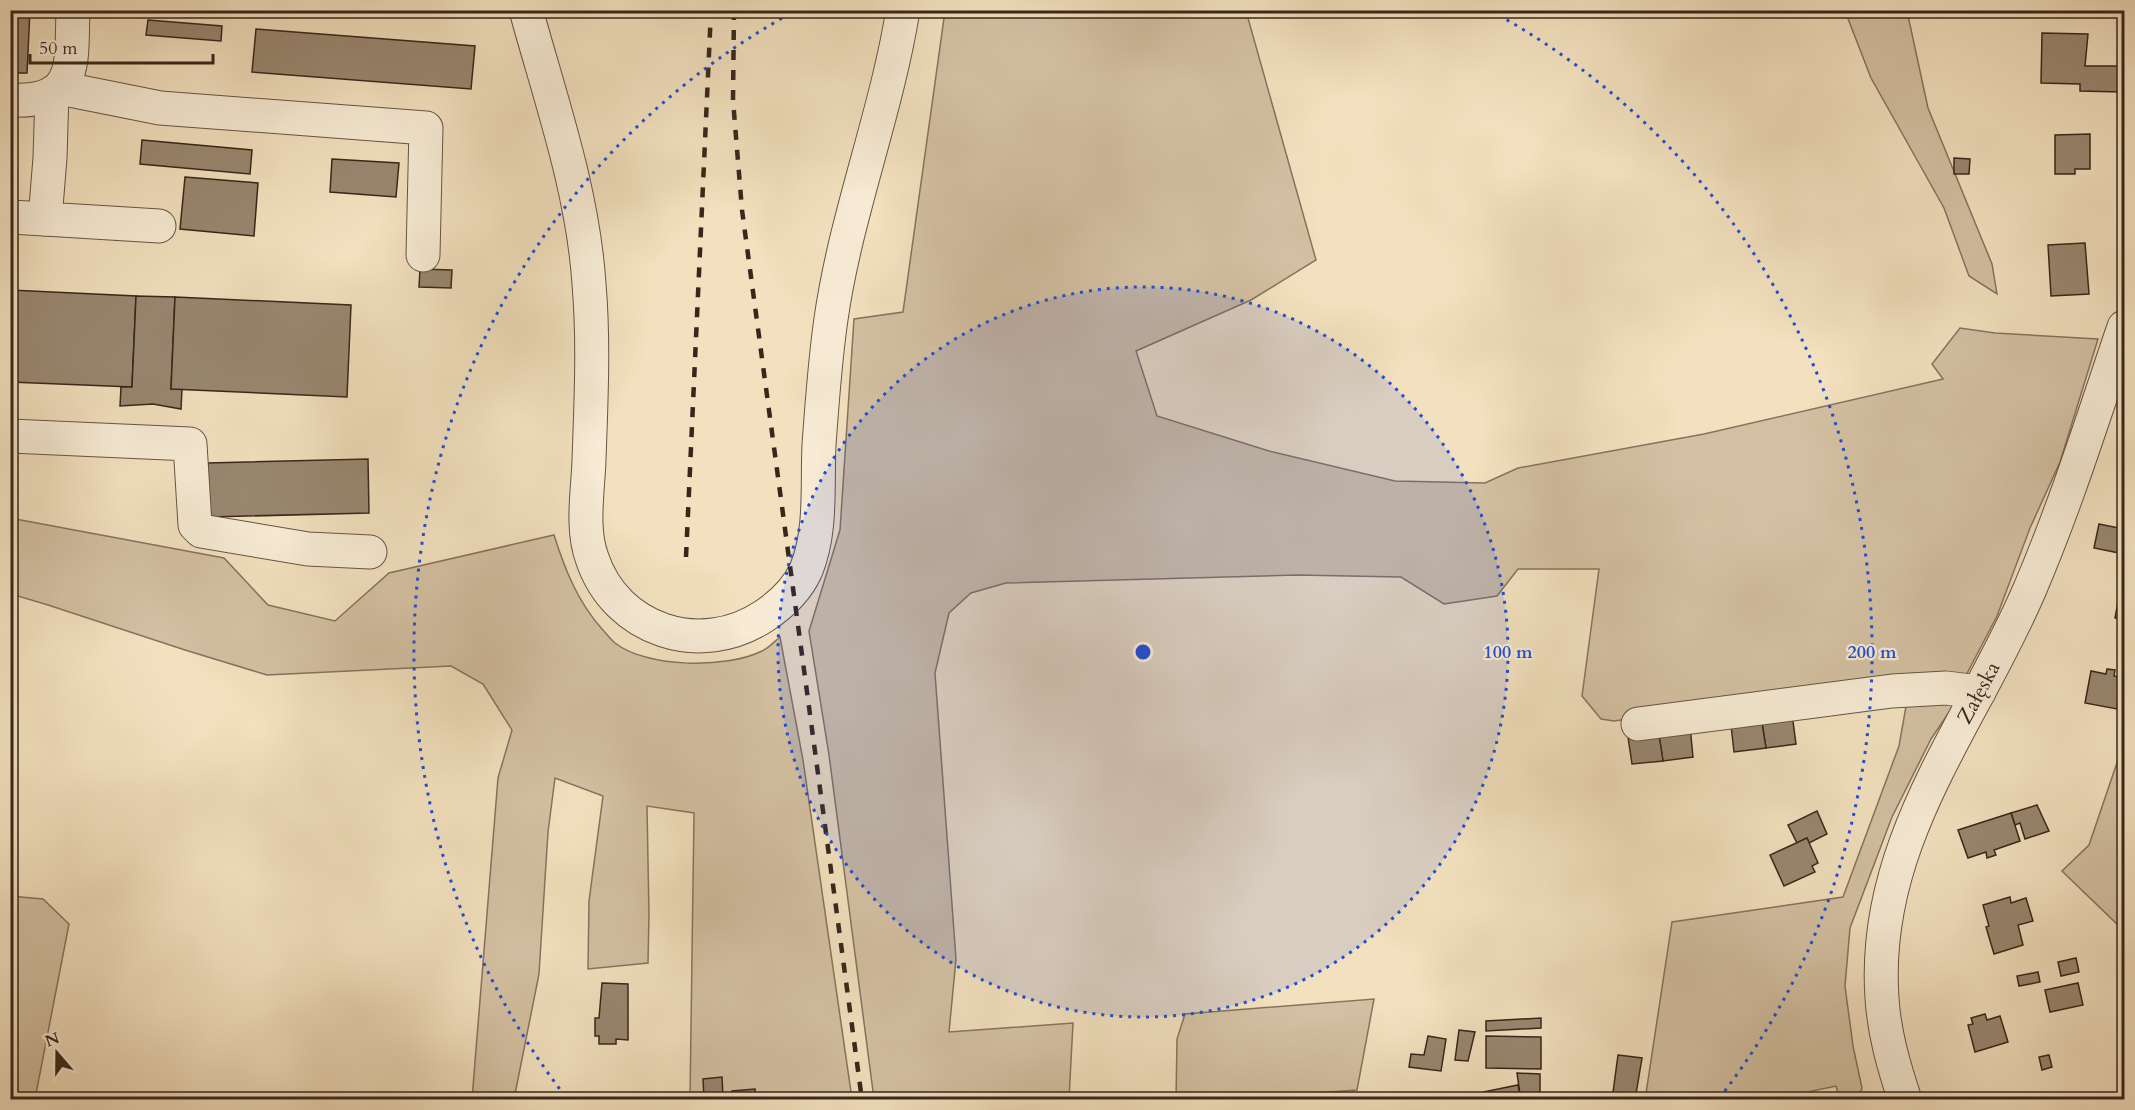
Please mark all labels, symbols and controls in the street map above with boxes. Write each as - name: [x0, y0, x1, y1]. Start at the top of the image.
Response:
- scale bar: [30, 27, 213, 65]
- text: 50 m: [39, 36, 78, 61]
- text: 100 m: [1483, 640, 1533, 665]
- text: 200 m: [1847, 640, 1897, 665]
- centre of rings: [1133, 642, 1153, 662]
- street label: Załęska: [1950, 656, 2007, 729]
- north arrow: [27, 1023, 87, 1083]
- text: N: [42, 1027, 63, 1053]

